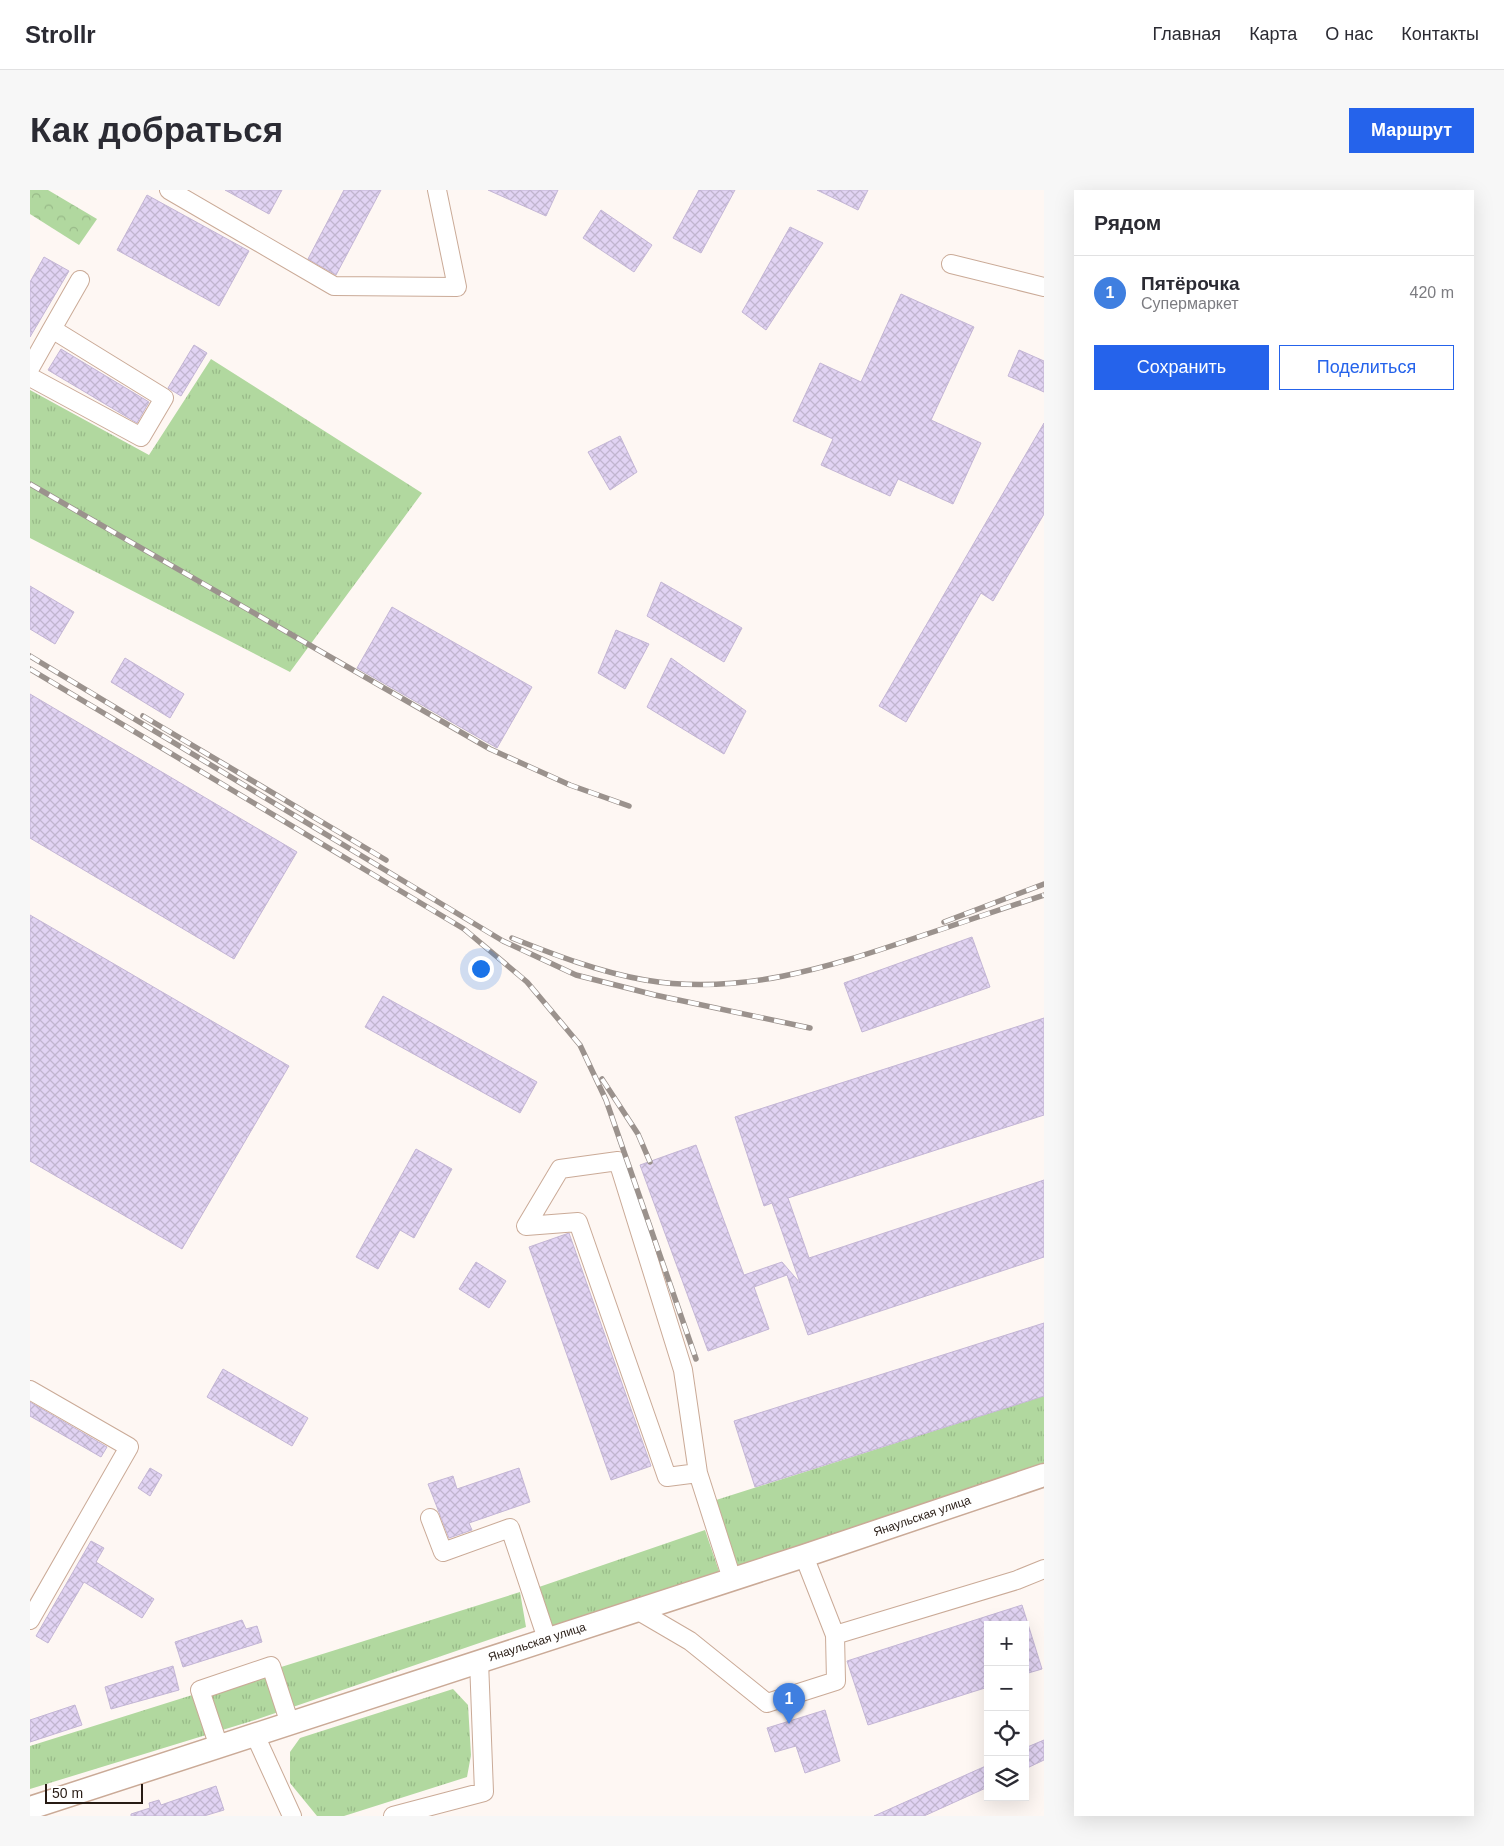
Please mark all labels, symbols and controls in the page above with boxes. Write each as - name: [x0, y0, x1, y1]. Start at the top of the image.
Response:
- text: Strollr: [25, 21, 96, 48]
- text: Главная: [1153, 24, 1221, 44]
- text: Карта: [1249, 24, 1297, 44]
- text: О нас: [1325, 24, 1373, 44]
- text: Контакты: [1401, 24, 1479, 44]
- button: Маршрут: [1349, 108, 1474, 153]
- text: Как добраться: [30, 110, 283, 149]
- text: Рядом: [1094, 211, 1161, 234]
- text: Пятёрочка: [1141, 273, 1239, 294]
- text: 1: [1106, 284, 1114, 301]
- text: 420 m: [1410, 284, 1454, 301]
- text: Супермаркет: [1141, 295, 1239, 312]
- button: Сохранить: [1094, 345, 1269, 390]
- button: Поделиться: [1279, 345, 1454, 390]
- your location: [468, 956, 494, 982]
- street label: Янаульская улица: [872, 1493, 973, 1539]
- street label: Янаульская улица: [486, 1620, 588, 1664]
- map controls: [984, 1621, 1029, 1801]
- button: +: [984, 1621, 1029, 1666]
- button: −: [984, 1666, 1029, 1711]
- pin: 1: [773, 1683, 805, 1724]
- button: locate: [984, 1711, 1029, 1756]
- button: layers: [984, 1756, 1029, 1801]
- scale bar: [45, 1781, 142, 1804]
- text: 50 m: [52, 1785, 83, 1801]

